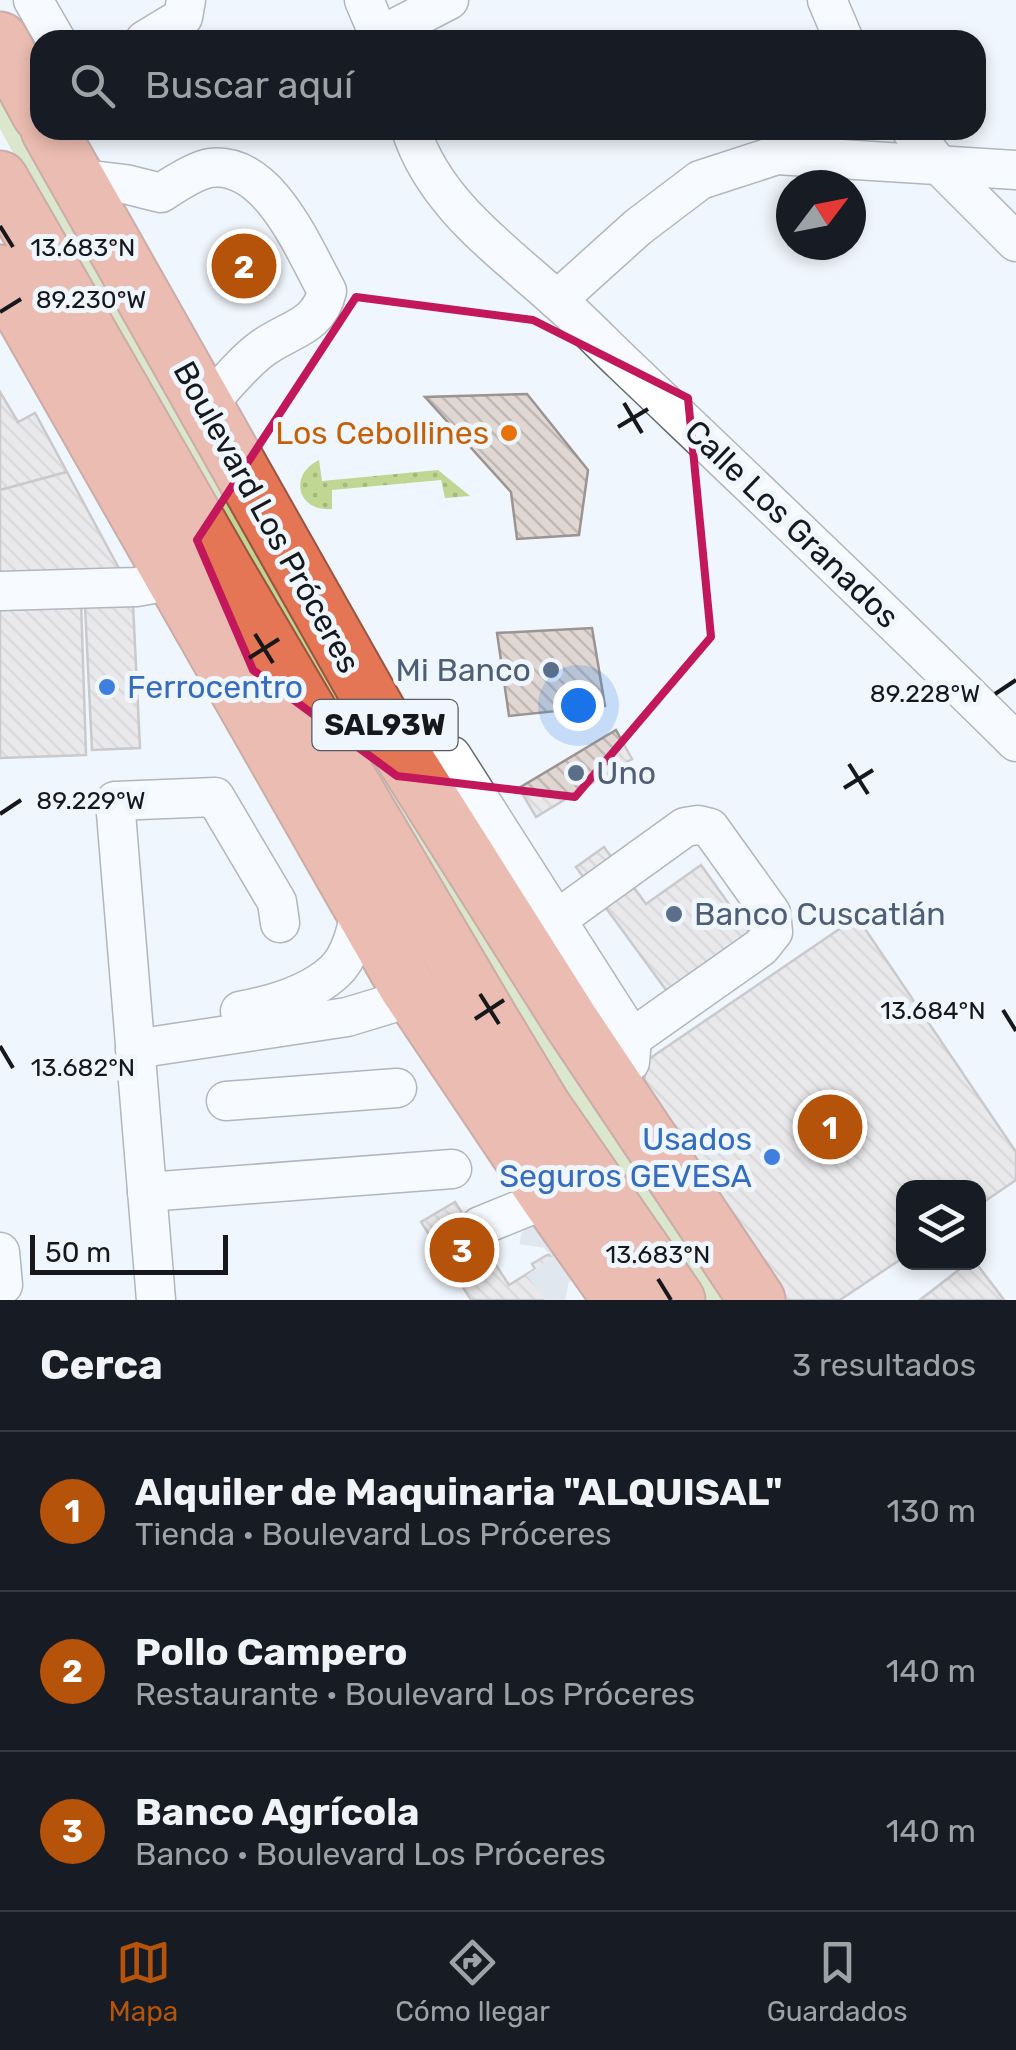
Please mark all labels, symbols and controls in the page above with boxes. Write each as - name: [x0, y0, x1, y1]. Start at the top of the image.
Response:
- search box: [30, 30, 986, 140]
- icon: search: [65, 58, 120, 113]
- text: Buscar aquí: [145, 62, 353, 108]
- north arrow: [776, 170, 866, 260]
- pin: 2: [212, 228, 276, 304]
- text: 13.683°N: [31, 233, 135, 262]
- text: 89.230°W: [36, 285, 146, 314]
- street label: Boulevard Los Próceres: [165, 355, 369, 679]
- street label: Calle Los Granados: [677, 412, 907, 636]
- place label: Los Cebollines: [275, 414, 489, 452]
- marker: Los Cebollines: [498, 422, 520, 444]
- place label: Mi Banco: [396, 651, 531, 689]
- marker: Mi Banco: [540, 659, 562, 681]
- place label: Ferrocentro: [127, 668, 303, 706]
- marker: Ferrocentro: [96, 676, 118, 698]
- text: 89.228°W: [870, 679, 980, 708]
- your location: [553, 680, 604, 731]
- road number: SAL93W: [312, 700, 458, 750]
- place label: Uno: [596, 754, 656, 792]
- marker: Uno: [565, 762, 587, 784]
- text: 89.229°W: [36, 786, 146, 815]
- place label: Banco Cuscatlán: [694, 895, 946, 933]
- marker: Banco Cuscatlán: [663, 903, 685, 925]
- text: 13.684°N: [880, 996, 986, 1025]
- text: 13.682°N: [31, 1053, 135, 1082]
- pin: 1: [798, 1090, 862, 1164]
- place label: Usados Seguros GEVESA: [499, 1120, 752, 1195]
- marker: Usados Seguros GEVESA: [761, 1146, 783, 1168]
- map controls: [896, 1180, 986, 1270]
- button: layers: [896, 1180, 986, 1270]
- pin: 3: [430, 1212, 494, 1288]
- scale bar: [30, 1230, 228, 1274]
- text: 50 m: [45, 1236, 111, 1269]
- text: 13.683°N: [606, 1240, 710, 1269]
- text: Cerca: [40, 1340, 163, 1390]
- text: 3 resultados: [792, 1346, 976, 1384]
- text: Alquiler de Maquinaria "ALQUISAL": [135, 1469, 783, 1515]
- text: 1: [65, 1492, 80, 1530]
- text: 130 m: [886, 1492, 976, 1530]
- text: Tienda · Boulevard Los Próceres: [135, 1515, 612, 1553]
- text: Pollo Campero: [135, 1629, 407, 1675]
- text: 2: [62, 1652, 83, 1690]
- text: 140 m: [886, 1652, 976, 1690]
- text: Restaurante · Boulevard Los Próceres: [135, 1675, 695, 1713]
- text: Banco Agrícola: [135, 1789, 419, 1835]
- text: 3: [62, 1812, 83, 1850]
- text: 140 m: [886, 1812, 976, 1850]
- text: Banco · Boulevard Los Próceres: [135, 1835, 606, 1873]
- tab: Mapa: [108, 1935, 178, 2028]
- tab: Cómo llegar: [395, 1935, 550, 2028]
- tab: Guardados: [767, 1935, 908, 2028]

